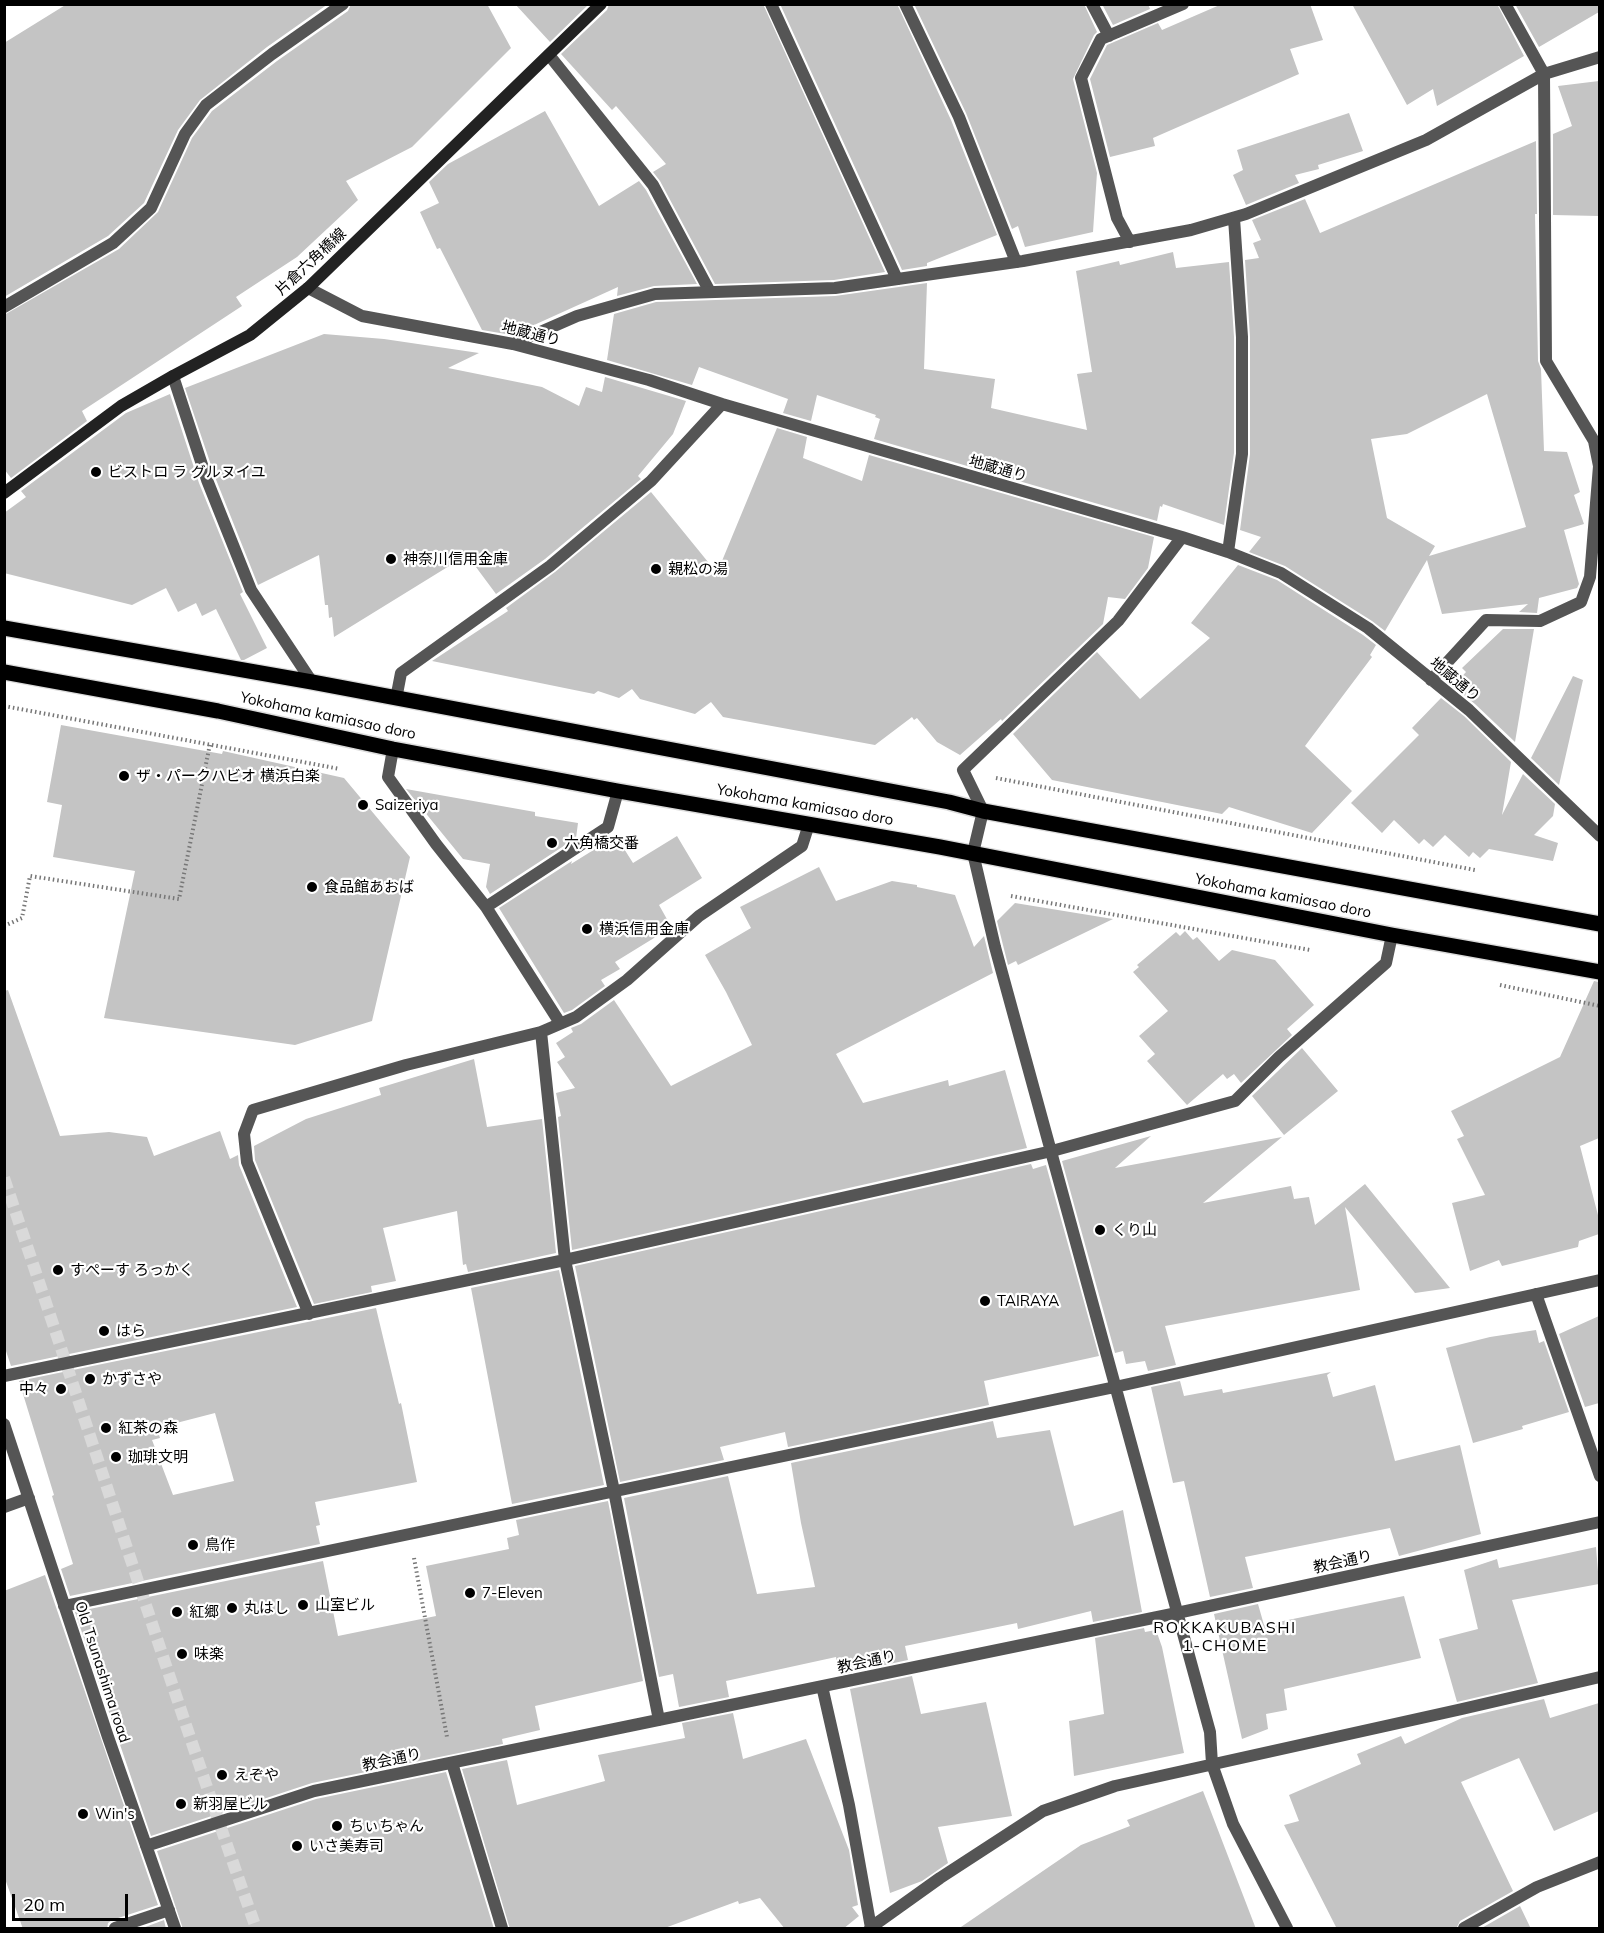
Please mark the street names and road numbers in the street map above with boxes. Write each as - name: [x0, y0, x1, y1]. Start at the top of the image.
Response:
- street label: 片倉六角橋線: [272, 225, 350, 299]
- street label: 地蔵通り: [500, 318, 562, 350]
- street label: 地蔵通り: [967, 452, 1029, 486]
- street label: 地蔵通り: [1426, 654, 1484, 706]
- street label: Yokohama kamiasao doro: [238, 689, 418, 743]
- street label: Yokohama kamiasao doro: [715, 781, 895, 829]
- street label: Yokohama kamiasao doro: [1193, 870, 1373, 922]
- street label: 教会通り: [1312, 1547, 1374, 1577]
- street label: Old Tsunashima road: [71, 1599, 133, 1745]
- street label: 教会通り: [836, 1647, 898, 1677]
- street label: 教会通り: [361, 1745, 423, 1775]

